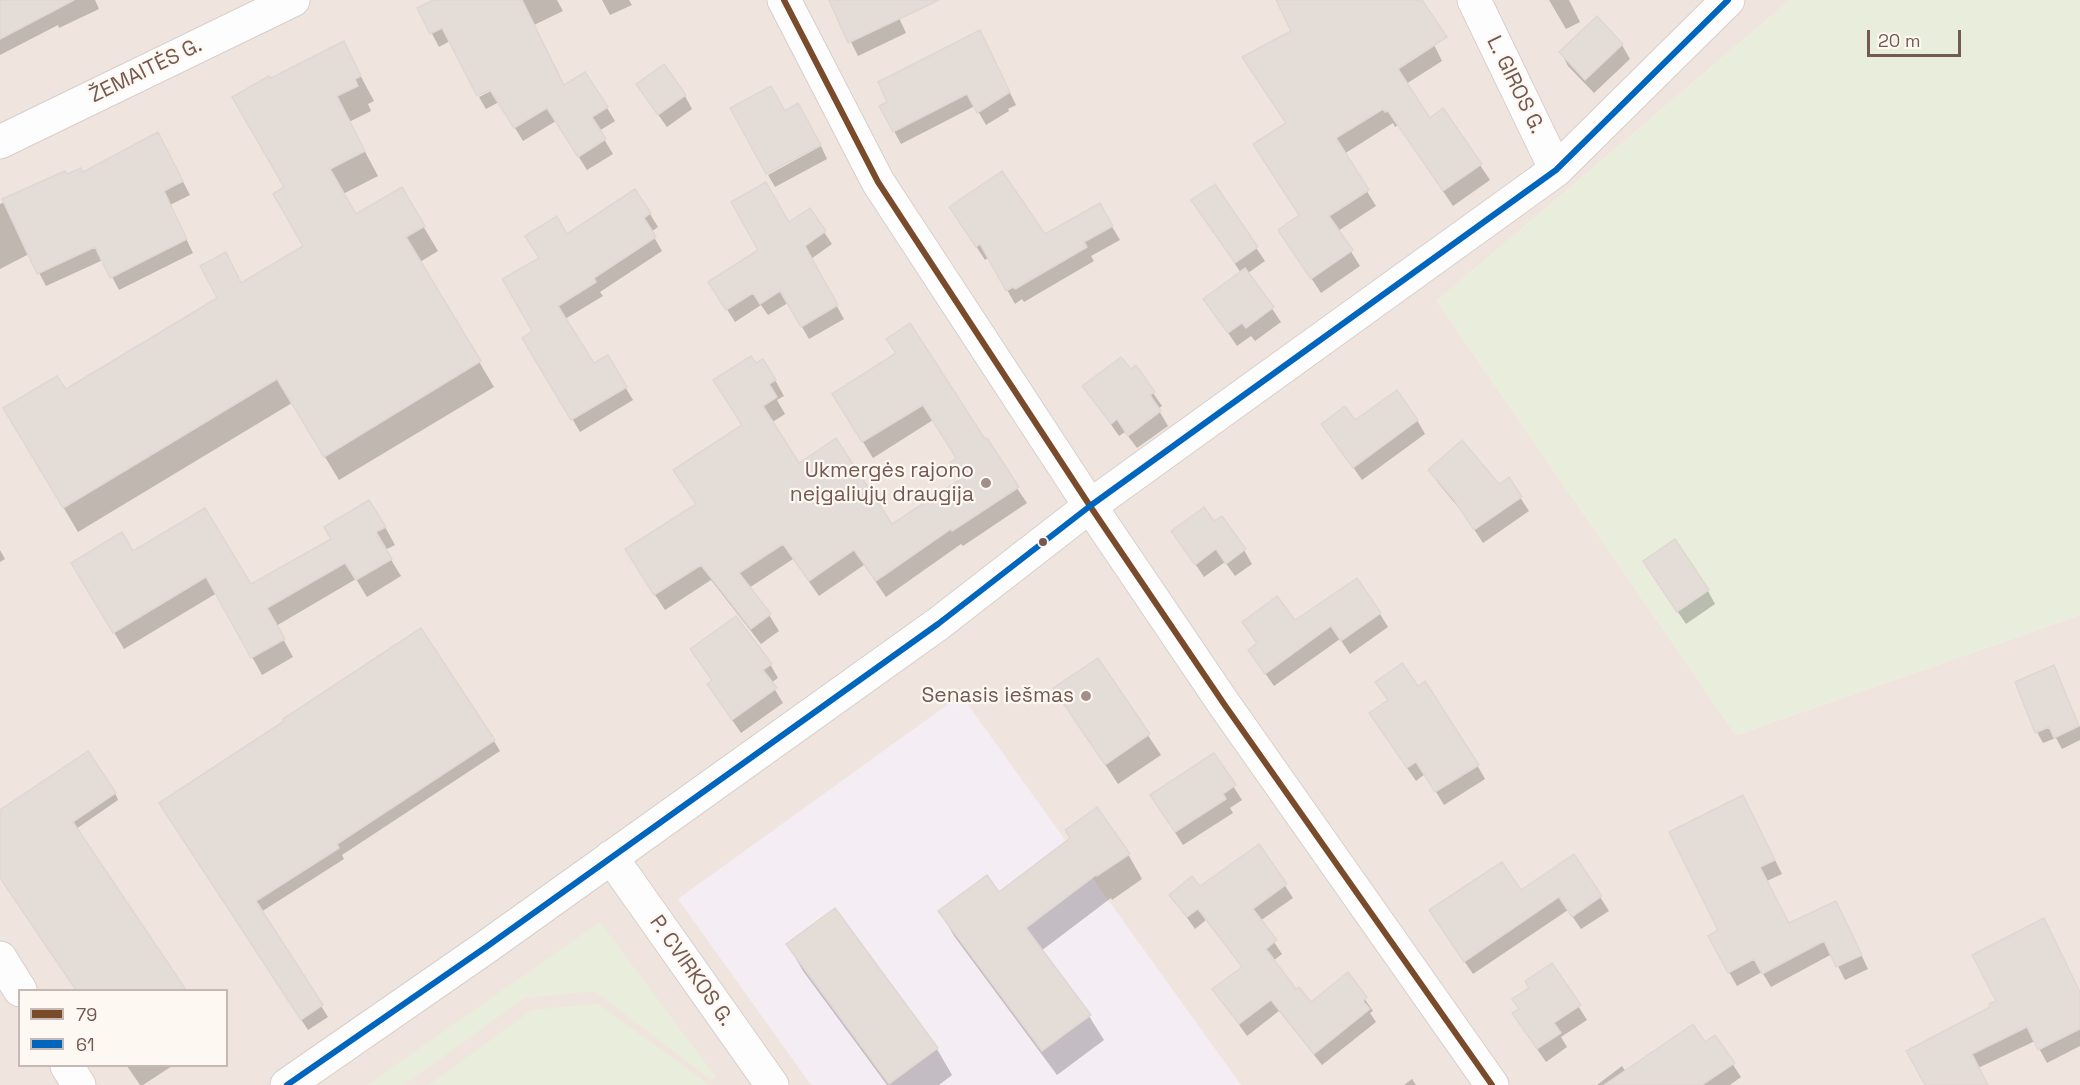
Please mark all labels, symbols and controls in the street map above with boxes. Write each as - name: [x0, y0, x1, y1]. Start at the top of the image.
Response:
- scale bar: [1870, 18, 1964, 56]
- text: 20 m: [1878, 29, 1921, 52]
- street label: L. GIROS G.: [1480, 32, 1550, 138]
- street label: ŽEMAITĖS G.: [86, 33, 206, 109]
- place label: Ukmergės rajono neįgaliųjų draugija: [790, 458, 974, 508]
- marker: Ukmergės rajono neįgaliųjų draugija: [979, 476, 993, 490]
- unlabelled marker: [1037, 536, 1049, 548]
- place label: Senasis iešmas: [921, 683, 1074, 709]
- marker: Senasis iešmas: [1079, 689, 1093, 703]
- street label: P. CVIRKOS G.: [644, 911, 738, 1031]
- legend: [18, 989, 228, 1067]
- text: 79: [76, 1003, 97, 1026]
- text: 61: [76, 1033, 95, 1056]

